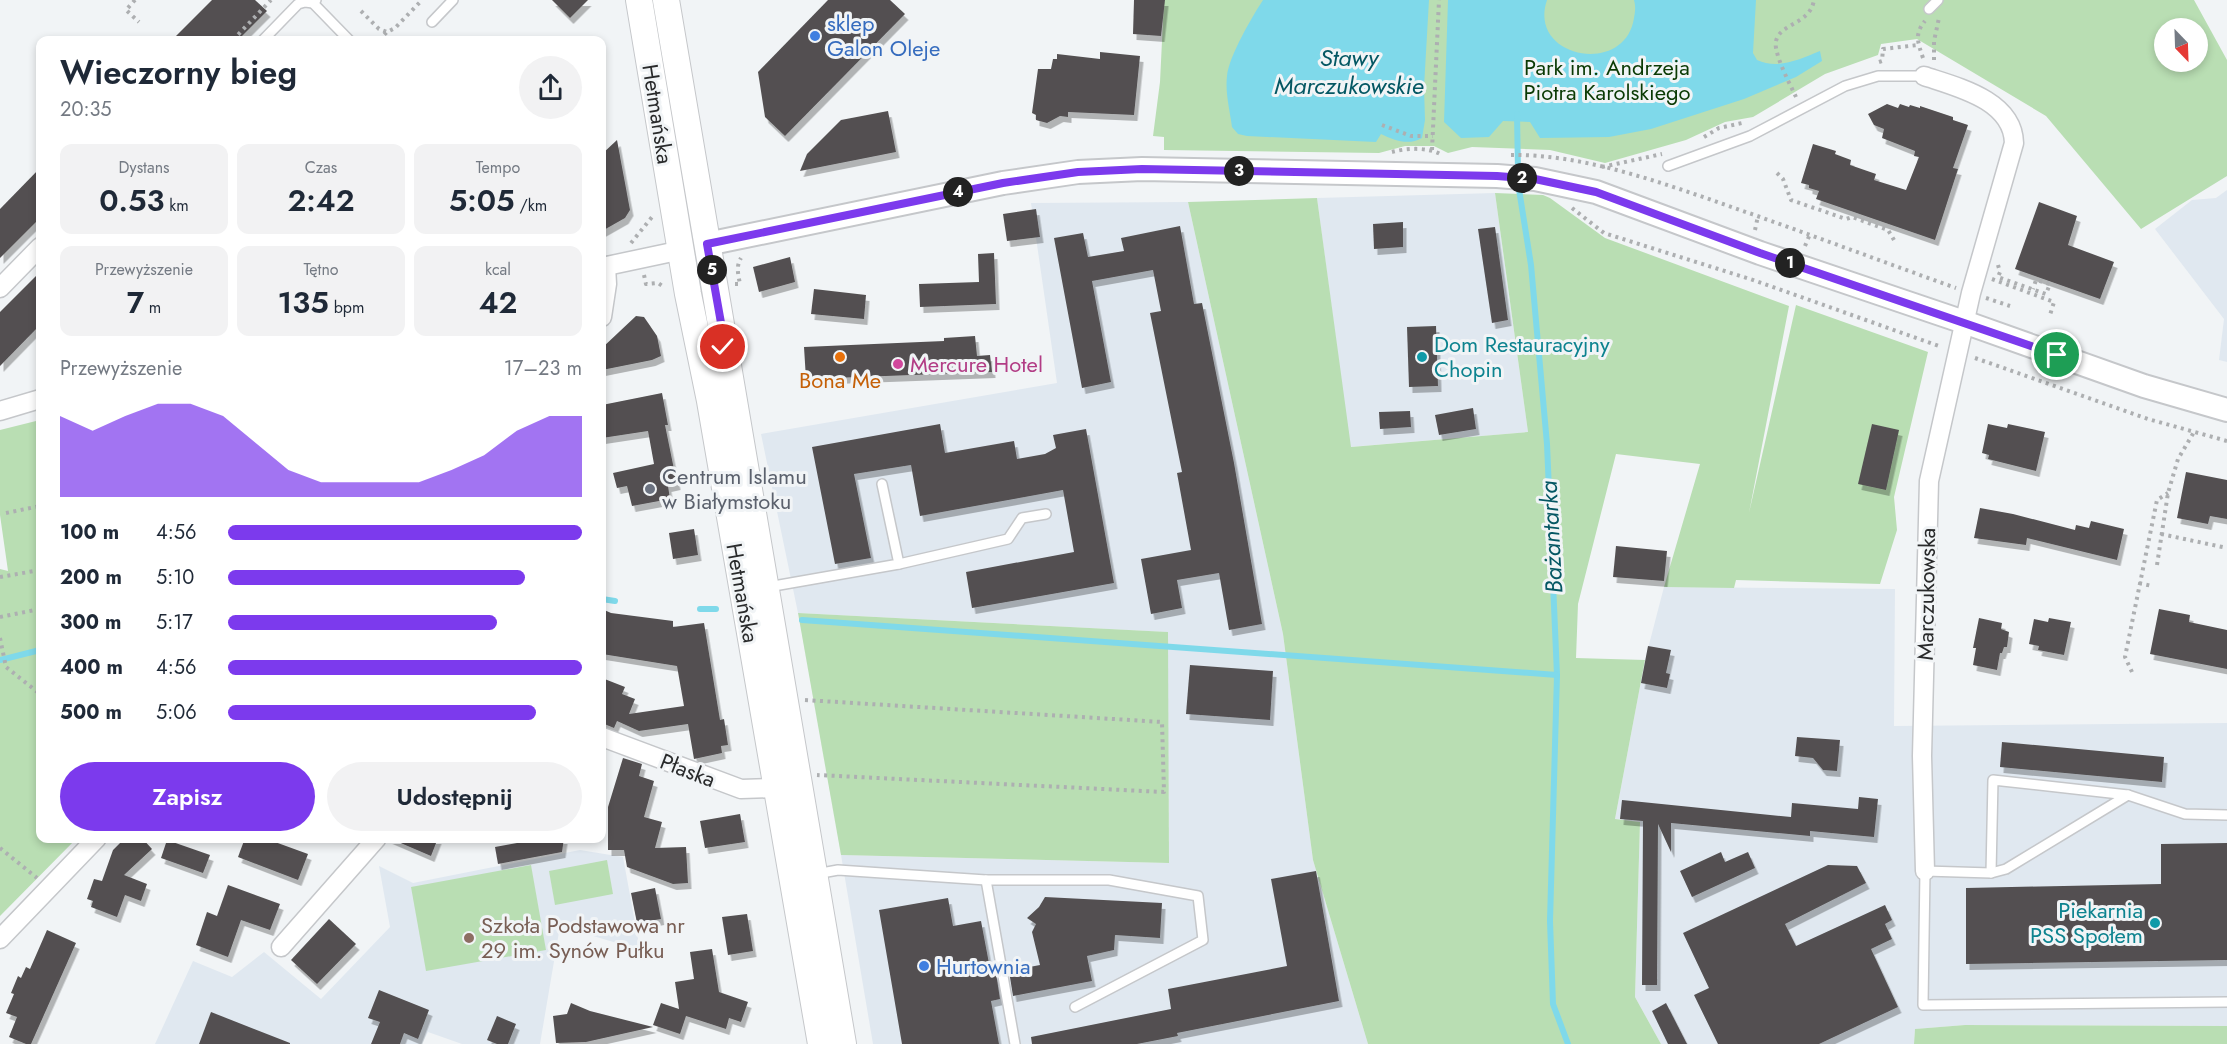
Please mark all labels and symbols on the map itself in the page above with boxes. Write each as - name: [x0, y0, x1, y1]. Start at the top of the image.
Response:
- place label: sklep Galon Oleje: [827, 7, 940, 64]
- north arrow: [2154, 18, 2208, 72]
- marker: sklep Galon Oleje: [808, 29, 822, 43]
- water label: Stawy Marczukowskie: [1274, 40, 1424, 103]
- park label: Park im. Andrzeja Piotra Karolskiego: [1523, 51, 1691, 108]
- street label: Hetmańska: [634, 62, 682, 166]
- pin: 3: [1224, 156, 1254, 186]
- pin: 2: [1507, 163, 1537, 193]
- pin: 4: [943, 177, 973, 207]
- pin: 1: [1775, 248, 1805, 278]
- pin: 5: [697, 255, 727, 285]
- pin: [697, 321, 748, 372]
- place label: Dom Restauracyjny Chopin: [1434, 328, 1610, 385]
- pin: [2031, 329, 2082, 380]
- place label: Mercure Hotel: [910, 348, 1043, 380]
- marker: Bona Me: [833, 350, 847, 364]
- marker: Dom Restauracyjny Chopin: [1415, 350, 1429, 364]
- marker: Mercure Hotel: [891, 357, 905, 371]
- place label: Bona Me: [799, 364, 881, 396]
- place label: Centrum Islamu w Białymstoku: [662, 460, 807, 517]
- water label: Bażantarka: [1531, 480, 1571, 594]
- marker: Centrum Islamu w Białymstoku: [643, 482, 657, 496]
- street label: Marczukowska: [1909, 527, 1943, 661]
- street label: Hetmańska: [718, 541, 768, 645]
- street label: Płaska: [656, 745, 720, 795]
- place label: Piekarnia PSS Społem: [2030, 894, 2143, 951]
- place label: Szkoła Podstawowa nr 29 im. Synów Pułku: [481, 909, 685, 966]
- marker: Piekarnia PSS Społem: [2148, 916, 2162, 930]
- marker: Szkoła Podstawowa nr 29 im. Synów Pułku: [462, 931, 476, 945]
- place label: Hurtownia: [936, 950, 1031, 982]
- marker: Hurtownia: [917, 959, 931, 973]

